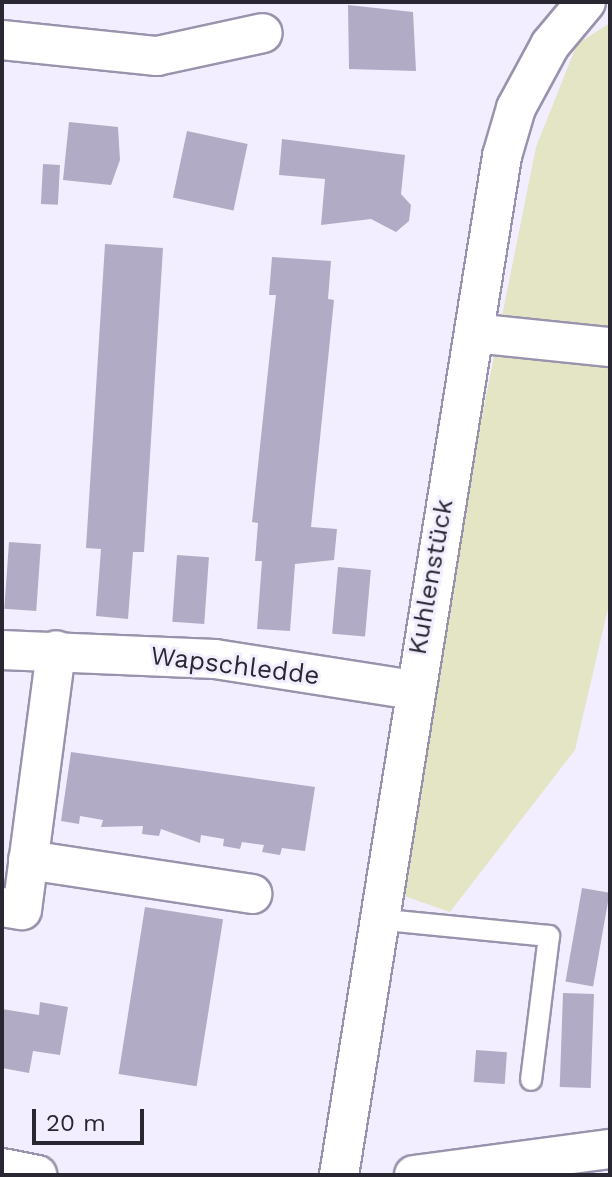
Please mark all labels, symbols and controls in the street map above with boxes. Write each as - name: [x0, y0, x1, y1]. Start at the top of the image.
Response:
- street label: Kuhlenstück: [402, 497, 460, 657]
- street label: Wapschledde: [149, 640, 321, 692]
- scale bar: [36, 1093, 148, 1143]
- text: 20 m: [46, 1109, 106, 1137]

